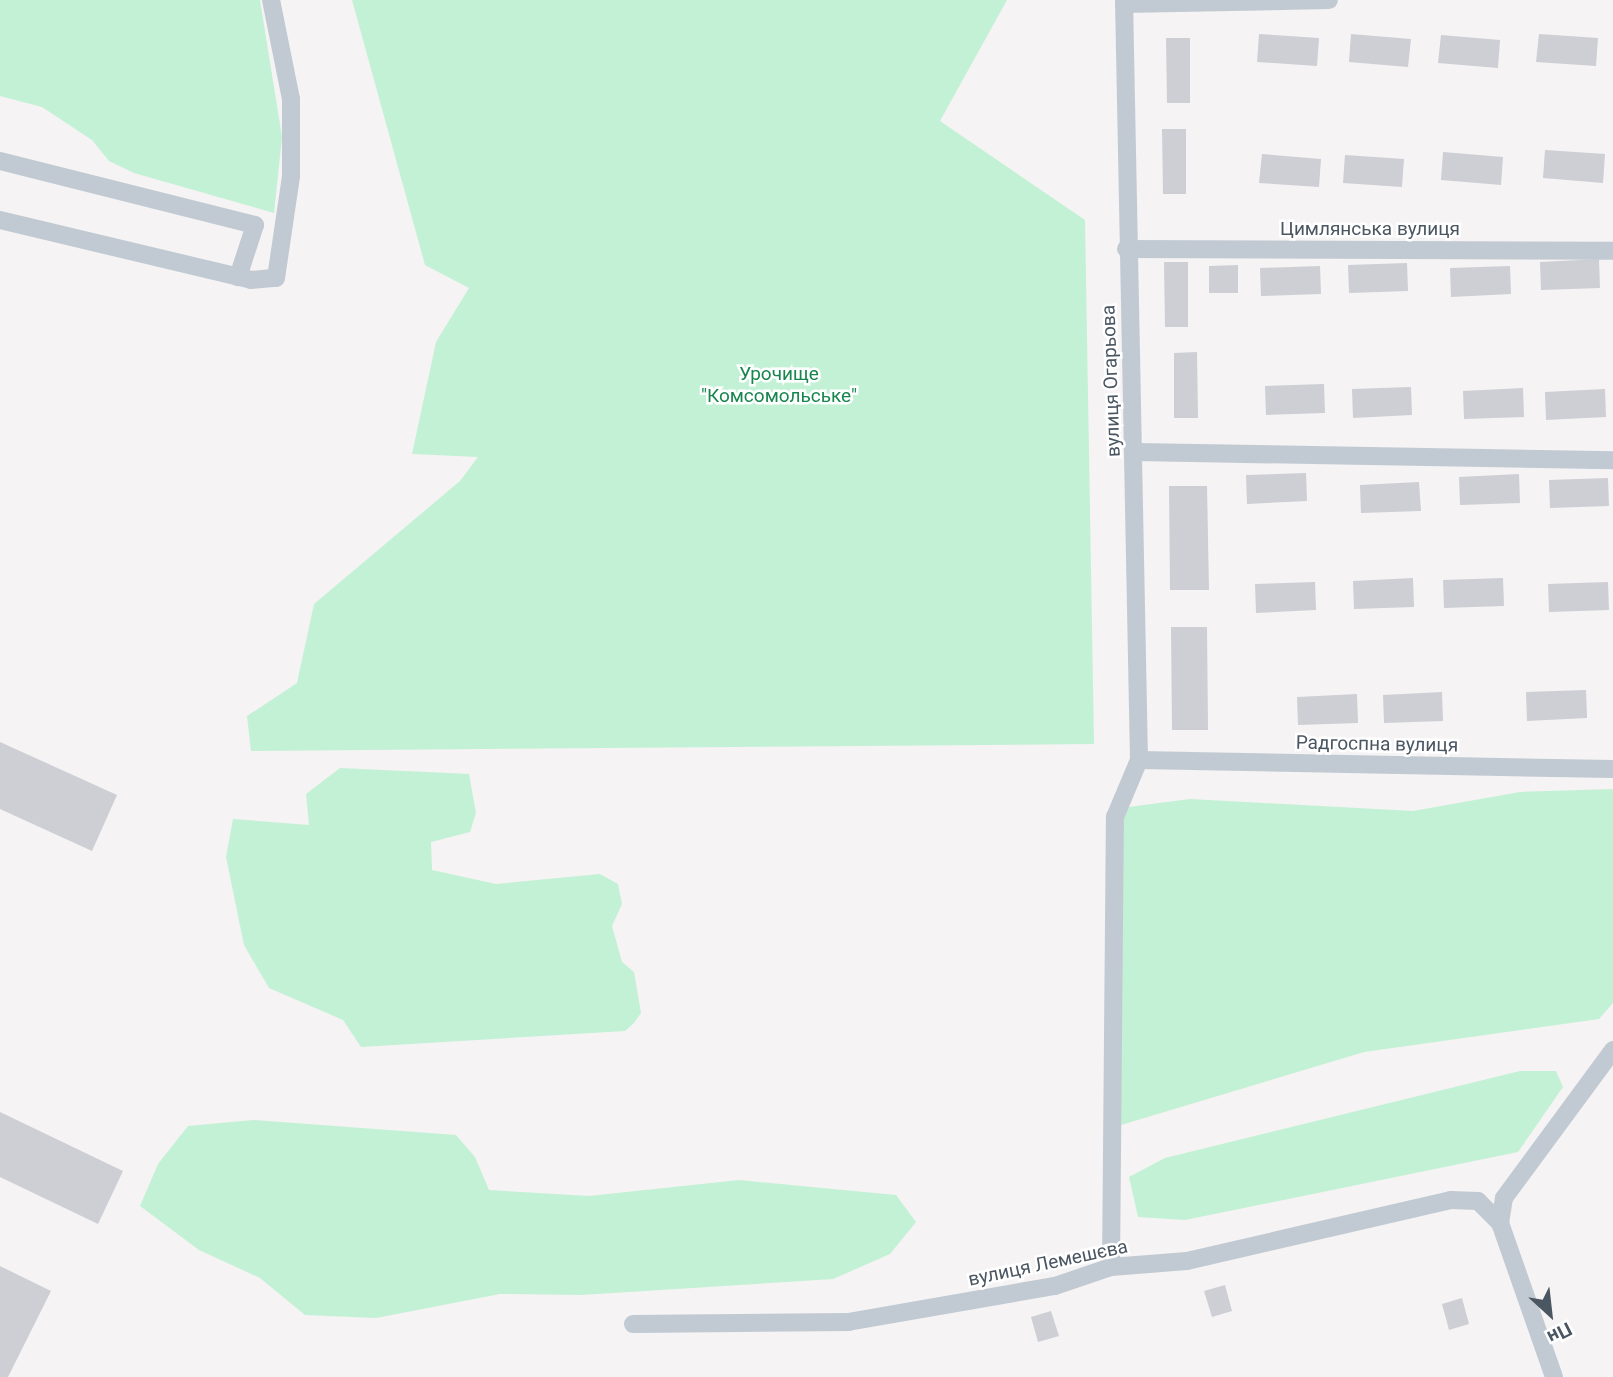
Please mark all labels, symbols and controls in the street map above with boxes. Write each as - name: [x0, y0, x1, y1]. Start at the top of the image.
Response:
- street label: Цимлянська вулиця: [1280, 218, 1460, 240]
- street label: вулиця Огарьова: [1097, 305, 1125, 457]
- park label: Урочище "Комсомольське": [701, 363, 857, 407]
- street label: Радгоспна вулиця: [1296, 731, 1458, 757]
- street label: вулиця Лемешєва: [966, 1235, 1130, 1291]
- north arrow: [1515, 1279, 1585, 1349]
- text: Пн: [1544, 1317, 1576, 1349]

